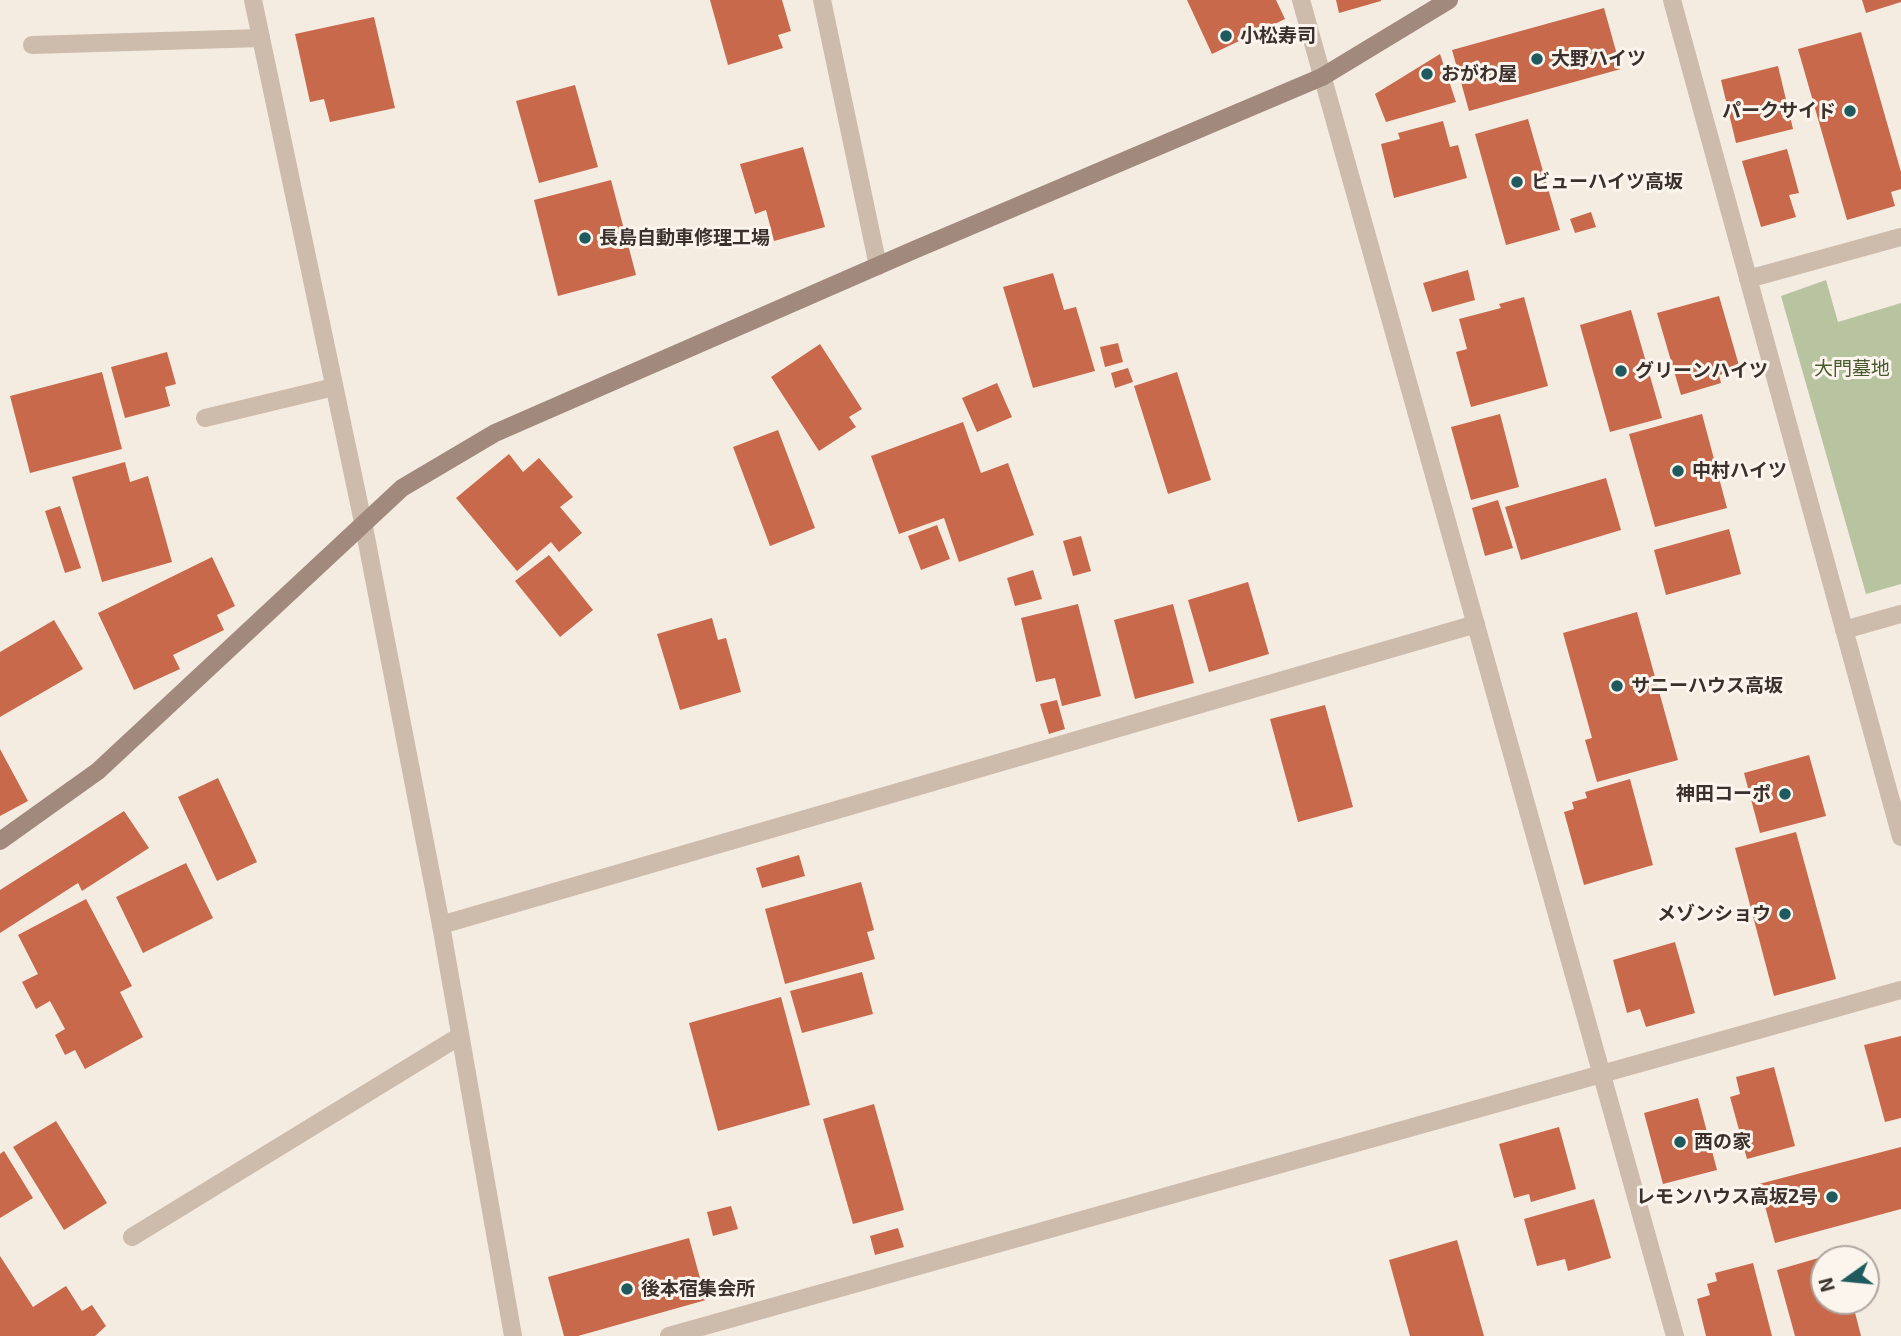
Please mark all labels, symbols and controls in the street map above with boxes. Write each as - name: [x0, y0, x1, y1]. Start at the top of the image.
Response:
- place label: 小松寿司: [1240, 25, 1316, 47]
- marker: 小松寿司: [1218, 28, 1234, 44]
- place label: 大野ハイツ: [1551, 48, 1646, 70]
- marker: 大野ハイツ: [1529, 51, 1545, 67]
- place label: おがわ屋: [1441, 63, 1517, 85]
- marker: おがわ屋: [1419, 66, 1435, 82]
- place label: パークサイド: [1722, 100, 1836, 122]
- marker: パークサイド: [1842, 103, 1858, 119]
- place label: ビューハイツ高坂: [1531, 171, 1683, 193]
- marker: ビューハイツ高坂: [1509, 174, 1525, 190]
- place label: 長島自動車修理工場: [599, 227, 770, 249]
- marker: 長島自動車修理工場: [577, 230, 593, 246]
- park label: 大門墓地: [1814, 358, 1890, 380]
- place label: グリーンハイツ: [1635, 360, 1768, 382]
- marker: グリーンハイツ: [1613, 363, 1629, 379]
- place label: 中村ハイツ: [1692, 460, 1787, 482]
- marker: 中村ハイツ: [1670, 463, 1686, 479]
- place label: サニーハウス高坂: [1631, 675, 1783, 697]
- marker: サニーハウス高坂: [1609, 678, 1625, 694]
- place label: 神田コーポ: [1676, 783, 1771, 805]
- marker: 神田コーポ: [1777, 786, 1793, 802]
- place label: メゾンショウ: [1657, 903, 1771, 925]
- marker: メゾンショウ: [1777, 906, 1793, 922]
- place label: 西の家: [1694, 1131, 1751, 1153]
- marker: 西の家: [1672, 1134, 1688, 1150]
- place label: レモンハウス高坂2号: [1636, 1186, 1818, 1208]
- marker: レモンハウス高坂2号: [1824, 1189, 1840, 1205]
- north arrow: [1810, 1245, 1880, 1315]
- text: N: [1813, 1275, 1839, 1295]
- place label: 後本宿集会所: [641, 1278, 755, 1300]
- marker: 後本宿集会所: [619, 1281, 635, 1297]

